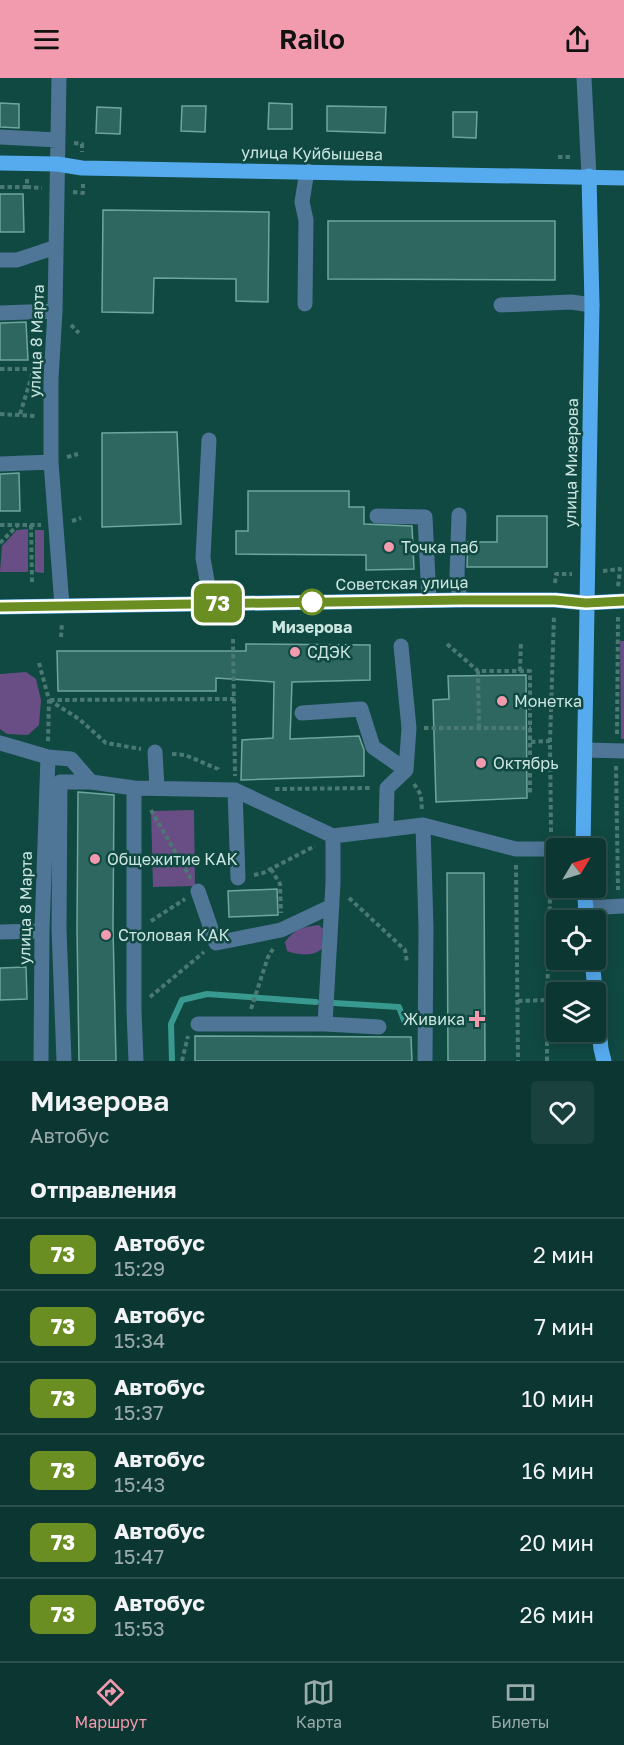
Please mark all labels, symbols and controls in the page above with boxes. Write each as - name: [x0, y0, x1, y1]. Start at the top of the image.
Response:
- icon: menu: [30, 23, 63, 56]
- text: Railo: [279, 23, 345, 55]
- icon: share: [561, 23, 594, 56]
- street label: улица Куйбышева: [241, 142, 383, 164]
- street label: улица 8 Марта: [24, 284, 48, 398]
- street label: улица Мизерова: [560, 398, 582, 528]
- place label: Точка паб: [401, 537, 478, 557]
- marker: Точка паб: [382, 540, 396, 554]
- street label: Советская улица: [335, 572, 469, 594]
- line badge: 73: [191, 584, 245, 622]
- marker: Мизерова: [299, 589, 325, 615]
- text: 73: [206, 590, 230, 616]
- place label: Мизерова: [272, 617, 352, 637]
- place label: СДЭК: [307, 642, 351, 662]
- marker: СДЭК: [288, 645, 302, 659]
- place label: Монетка: [514, 691, 582, 711]
- marker: Монетка: [495, 694, 509, 708]
- place label: Октябрь: [493, 753, 559, 773]
- marker: Октябрь: [474, 756, 488, 770]
- north arrow: [546, 838, 606, 898]
- map controls: [546, 838, 606, 1042]
- place label: Общежитие КАК: [107, 849, 238, 869]
- street label: улица 8 Марта: [14, 851, 36, 965]
- marker: Общежитие КАК: [88, 852, 102, 866]
- button: locate: [546, 910, 606, 970]
- place label: Столовая КАК: [118, 925, 230, 945]
- marker: Столовая КАК: [99, 928, 113, 942]
- button: layers: [546, 982, 606, 1042]
- place label: Живика: [403, 1009, 465, 1029]
- marker: Живика: [470, 1012, 484, 1026]
- button: heart: [531, 1081, 594, 1144]
- text: Мизерова: [30, 1084, 169, 1117]
- text: Автобус: [30, 1123, 109, 1147]
- text: Отправления: [30, 1176, 176, 1203]
- text: Автобус: [114, 1229, 205, 1256]
- text: 73: [51, 1241, 75, 1267]
- text: 2 мин: [533, 1241, 594, 1268]
- text: 15:29: [114, 1256, 165, 1280]
- text: Автобус: [114, 1301, 205, 1328]
- text: 73: [51, 1313, 75, 1339]
- text: 7 мин: [534, 1313, 594, 1340]
- text: 15:34: [114, 1328, 165, 1352]
- text: Автобус: [114, 1373, 205, 1400]
- text: 73: [51, 1385, 75, 1411]
- text: 10 мин: [522, 1385, 594, 1412]
- text: 15:37: [114, 1400, 164, 1424]
- text: Автобус: [114, 1445, 205, 1472]
- text: 73: [51, 1457, 75, 1483]
- text: 16 мин: [522, 1457, 594, 1484]
- text: 15:43: [114, 1472, 165, 1496]
- text: Автобус: [114, 1517, 205, 1544]
- text: 73: [51, 1529, 75, 1555]
- text: 20 мин: [519, 1529, 594, 1556]
- text: 15:47: [114, 1544, 164, 1568]
- text: Автобус: [114, 1589, 205, 1616]
- text: 73: [51, 1601, 75, 1627]
- text: 26 мин: [520, 1601, 594, 1628]
- text: 15:53: [114, 1616, 165, 1640]
- tab: Маршрут: [75, 1676, 147, 1732]
- tab: Карта: [296, 1676, 342, 1732]
- tab: Билеты: [491, 1676, 549, 1732]

